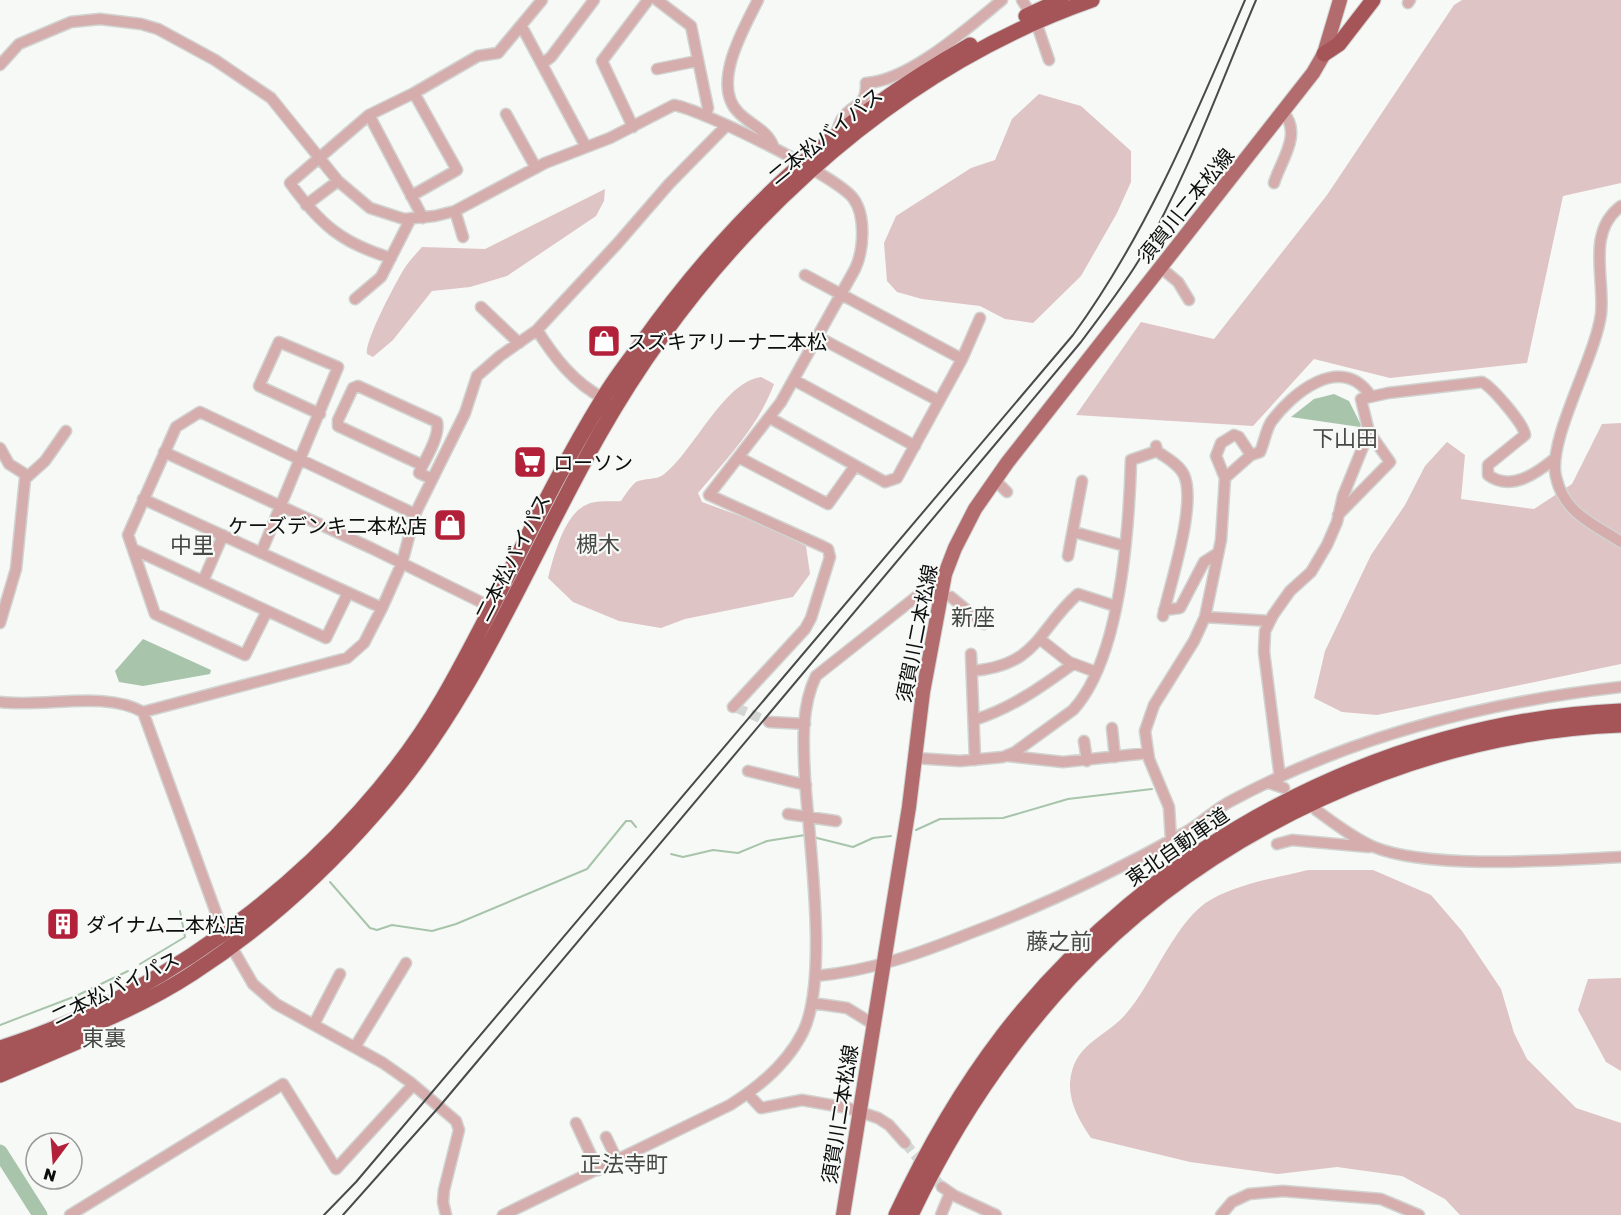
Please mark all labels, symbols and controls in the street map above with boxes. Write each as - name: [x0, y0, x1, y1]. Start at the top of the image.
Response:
- street label: 二本松バイパス: [763, 82, 887, 188]
- street label: 須賀川二本松線: [1132, 143, 1238, 267]
- shop icon: スズキアリーナ二本松: [586, 323, 622, 359]
- place label: スズキアリーナ二本松: [627, 329, 827, 353]
- district label: 下山田: [1312, 424, 1378, 451]
- supermarket icon: ローソン: [512, 444, 548, 480]
- place label: ローソン: [553, 450, 633, 474]
- street label: 二本松バイパス: [470, 489, 554, 625]
- shop icon: ケーズデンキ二本松店: [432, 507, 468, 543]
- place label: ケーズデンキ二本松店: [228, 513, 427, 537]
- district label: 槻木: [576, 530, 620, 557]
- district label: 中里: [170, 531, 214, 558]
- street label: 須賀川二本松線: [891, 562, 941, 704]
- district label: 新座: [951, 603, 995, 630]
- street label: 東北自動車道: [1121, 802, 1233, 890]
- building icon: ダイナム二本松店: [45, 906, 81, 942]
- place label: ダイナム二本松店: [86, 912, 245, 936]
- district label: 藤之前: [1026, 927, 1092, 954]
- street label: 二本松バイパス: [47, 946, 183, 1028]
- district label: 東裏: [82, 1024, 126, 1051]
- street label: 須賀川二本松線: [816, 1043, 862, 1185]
- north arrow: [24, 1131, 84, 1191]
- district label: 正法寺町: [580, 1150, 668, 1177]
- text: N: [41, 1164, 58, 1187]

